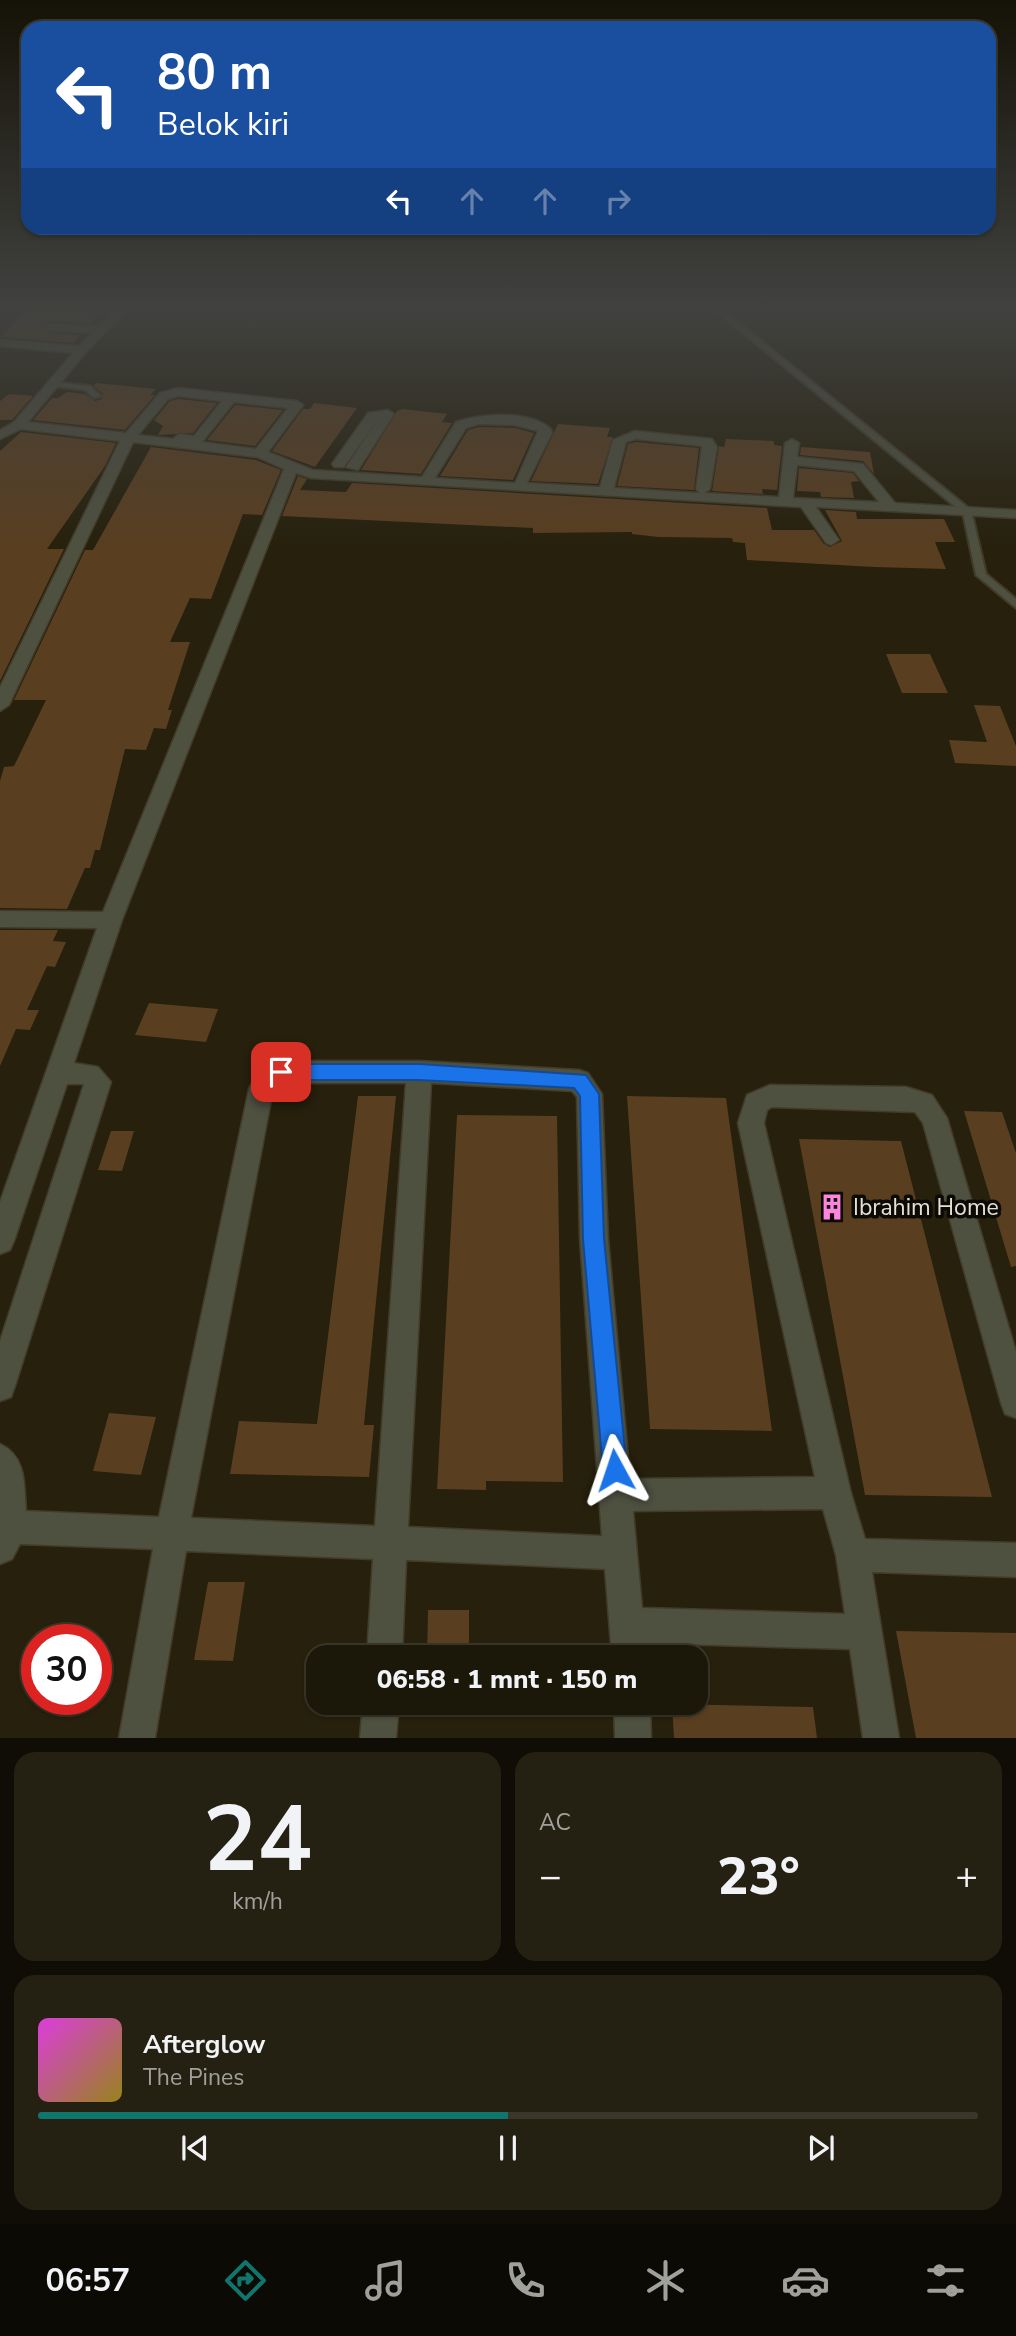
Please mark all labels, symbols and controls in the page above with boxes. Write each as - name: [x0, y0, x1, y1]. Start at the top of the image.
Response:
- text: 80 m: [157, 39, 272, 106]
- icon: left: [42, 49, 133, 140]
- text: Belok kiri: [157, 103, 289, 146]
- icon: left: [380, 182, 418, 220]
- icon: ahead: [453, 182, 491, 220]
- icon: ahead: [526, 182, 564, 220]
- icon: right: [599, 182, 637, 220]
- pin: [251, 1042, 311, 1102]
- icon: arrive: [262, 1053, 300, 1091]
- building icon: Ibrahim Home: [817, 1192, 847, 1222]
- place label: Ibrahim Home: [853, 1192, 999, 1223]
- position arrow: [578, 1433, 652, 1507]
- speed limit sign: 30: [21, 1624, 112, 1715]
- text: 06:58 · 1 mnt · 150 m: [377, 1662, 637, 1697]
- text: 24: [203, 1778, 312, 1902]
- text: AC: [539, 1807, 571, 1838]
- text: 23°: [717, 1841, 800, 1912]
- text: −: [539, 1851, 562, 1902]
- text: +: [955, 1851, 978, 1902]
- text: km/h: [232, 1886, 283, 1917]
- text: Afterglow: [143, 2027, 266, 2062]
- text: The Pines: [143, 2062, 244, 2093]
- icon: previous: [176, 2129, 214, 2167]
- icon: pause: [489, 2129, 527, 2167]
- icon: next: [802, 2129, 840, 2167]
- icon: directions: [221, 2256, 270, 2305]
- icon: music: [361, 2256, 410, 2305]
- icon: phone: [501, 2256, 550, 2305]
- icon: climate: [641, 2256, 690, 2305]
- icon: car: [781, 2256, 830, 2305]
- icon: filters: [921, 2256, 970, 2305]
- text: 06:57: [46, 2259, 130, 2302]

